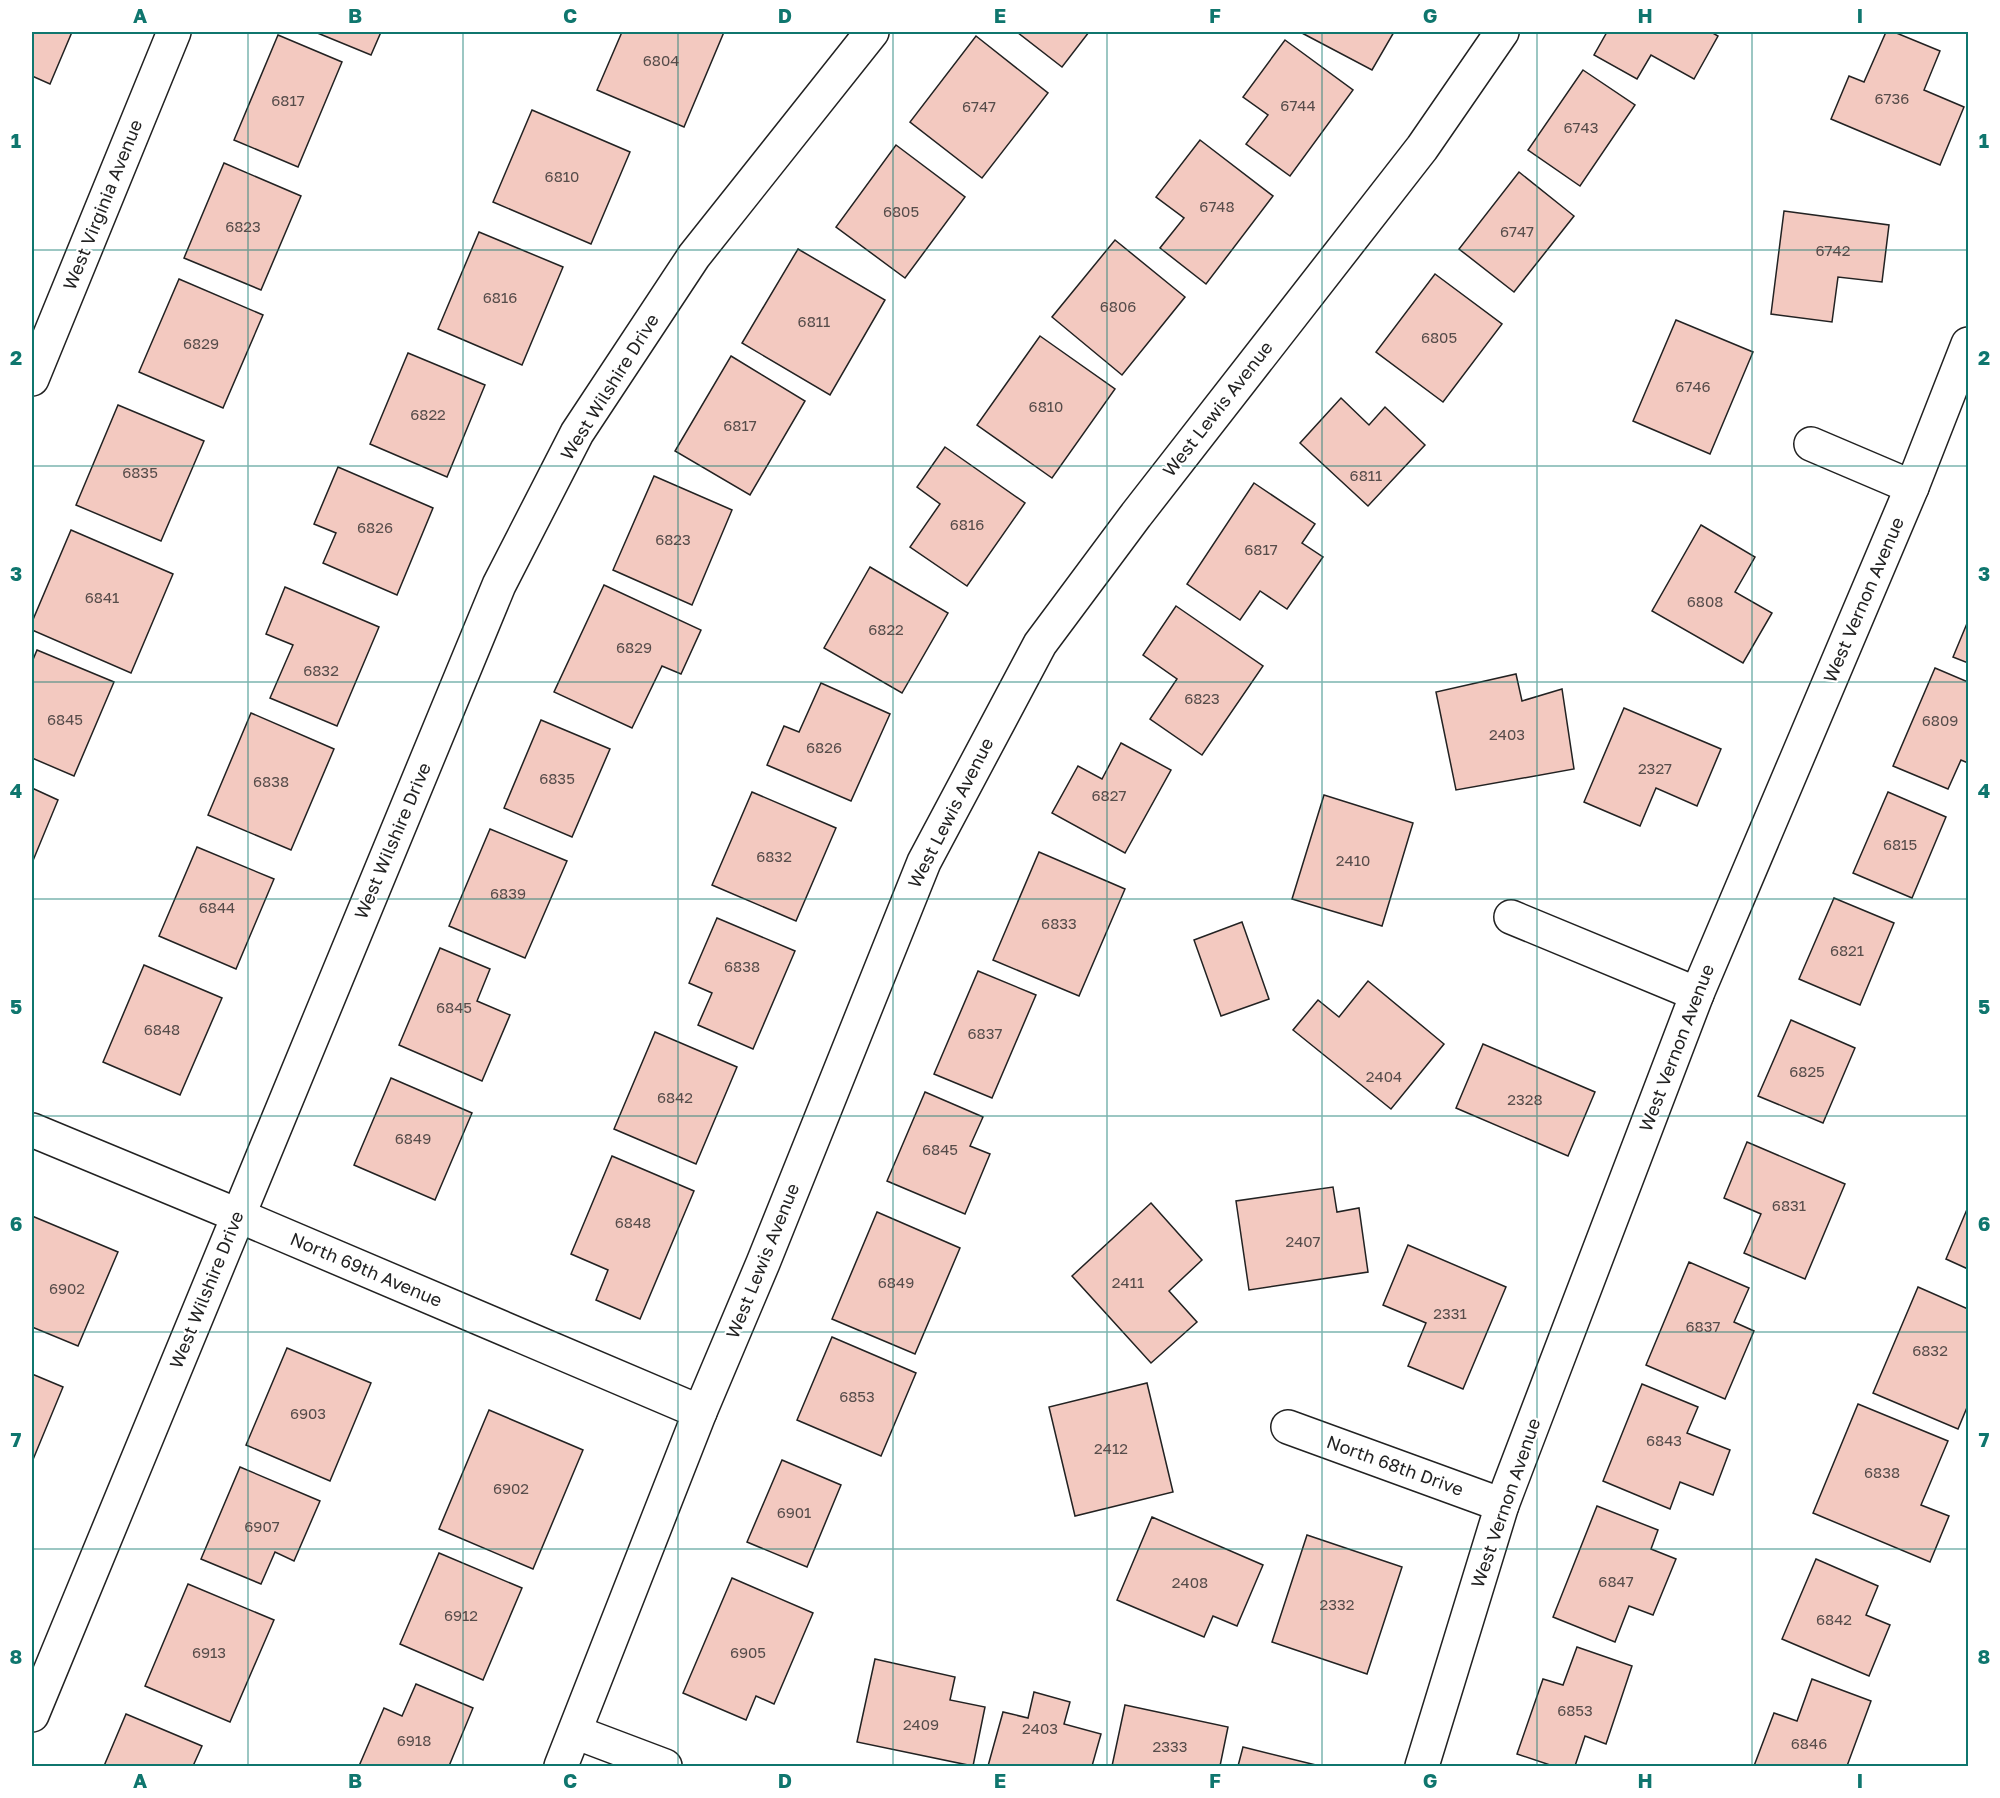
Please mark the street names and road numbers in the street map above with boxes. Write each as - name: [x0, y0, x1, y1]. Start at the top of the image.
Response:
- street label: West Virginia Avenue: [58, 116, 146, 293]
- street label: West Wilshire Drive: [555, 309, 663, 464]
- street label: West Lewis Avenue: [1158, 336, 1277, 480]
- street label: West Vernon Avenue: [1818, 514, 1908, 686]
- street label: West Lewis Avenue: [903, 734, 997, 891]
- street label: West Wilshire Drive: [349, 759, 435, 922]
- street label: West Vernon Avenue: [1634, 961, 1718, 1135]
- street label: West Lewis Avenue: [721, 1180, 803, 1342]
- street label: West Wilshire Drive: [164, 1208, 248, 1372]
- street label: North 69th Avenue: [287, 1227, 446, 1311]
- street label: West Vernon Avenue: [1466, 1415, 1544, 1590]
- street label: North 68th Drive: [1324, 1430, 1467, 1500]

